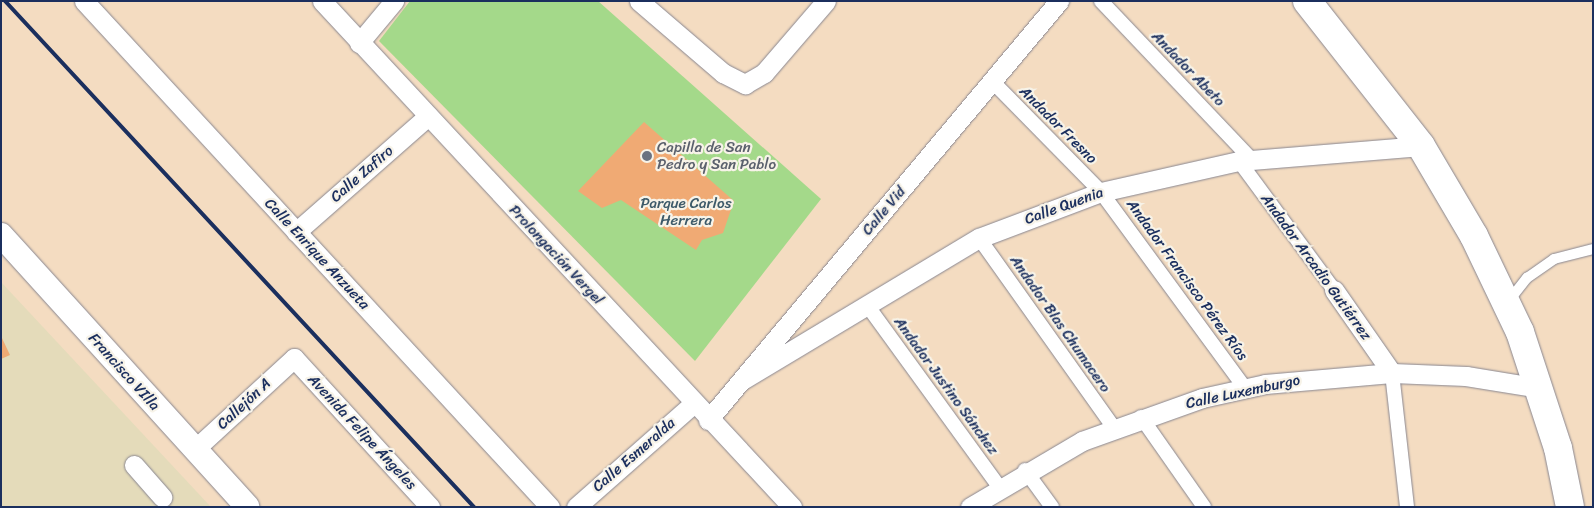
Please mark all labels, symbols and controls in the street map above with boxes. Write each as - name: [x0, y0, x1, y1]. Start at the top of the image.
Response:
- street label: Andador Abeto: [1147, 27, 1229, 111]
- street label: Andador Fresno: [1015, 82, 1101, 168]
- place label: Capilla de San Pedro y San Pablo: [657, 138, 777, 173]
- street label: Calle Zafiro: [327, 142, 397, 206]
- marker: Capilla de San Pedro y San Pablo: [641, 150, 653, 162]
- street label: Calle Vid: [858, 183, 910, 239]
- street label: Calle Quenia: [1022, 183, 1106, 229]
- street label: Andador Arcadio Gutiérrez: [1257, 191, 1375, 343]
- park label: Parque Carlos Herrera: [641, 194, 731, 229]
- street label: Calle Enrique Anzueta: [261, 195, 373, 313]
- street label: Andador Francisco Pérez Ríos: [1122, 196, 1252, 364]
- street label: Prolongación Vergel: [505, 201, 607, 309]
- street label: Andador Blas Chumacero: [1006, 252, 1114, 396]
- street label: Andador Justino Sánchez: [890, 313, 1002, 459]
- street label: Francisco VIlla: [84, 329, 164, 415]
- street label: Avenida Felipe Ángeles: [304, 370, 420, 494]
- street label: Calle Luxemburgo: [1184, 371, 1302, 413]
- street label: Callejón A: [213, 375, 275, 433]
- street label: Calle Esmeralda: [589, 414, 679, 496]

